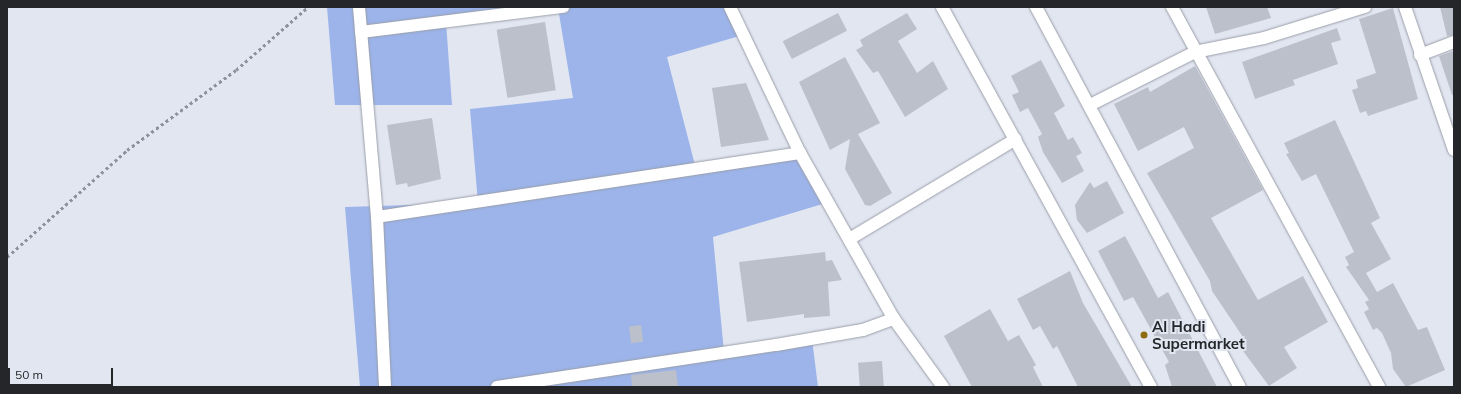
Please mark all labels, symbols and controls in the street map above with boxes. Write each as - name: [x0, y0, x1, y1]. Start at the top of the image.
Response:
- place label: Al Hadi Supermarket: [1152, 317, 1245, 352]
- marker: Al Hadi Supermarket: [1139, 330, 1149, 340]
- scale bar: [10, 360, 115, 386]
- text: 50 m: [15, 367, 43, 382]

